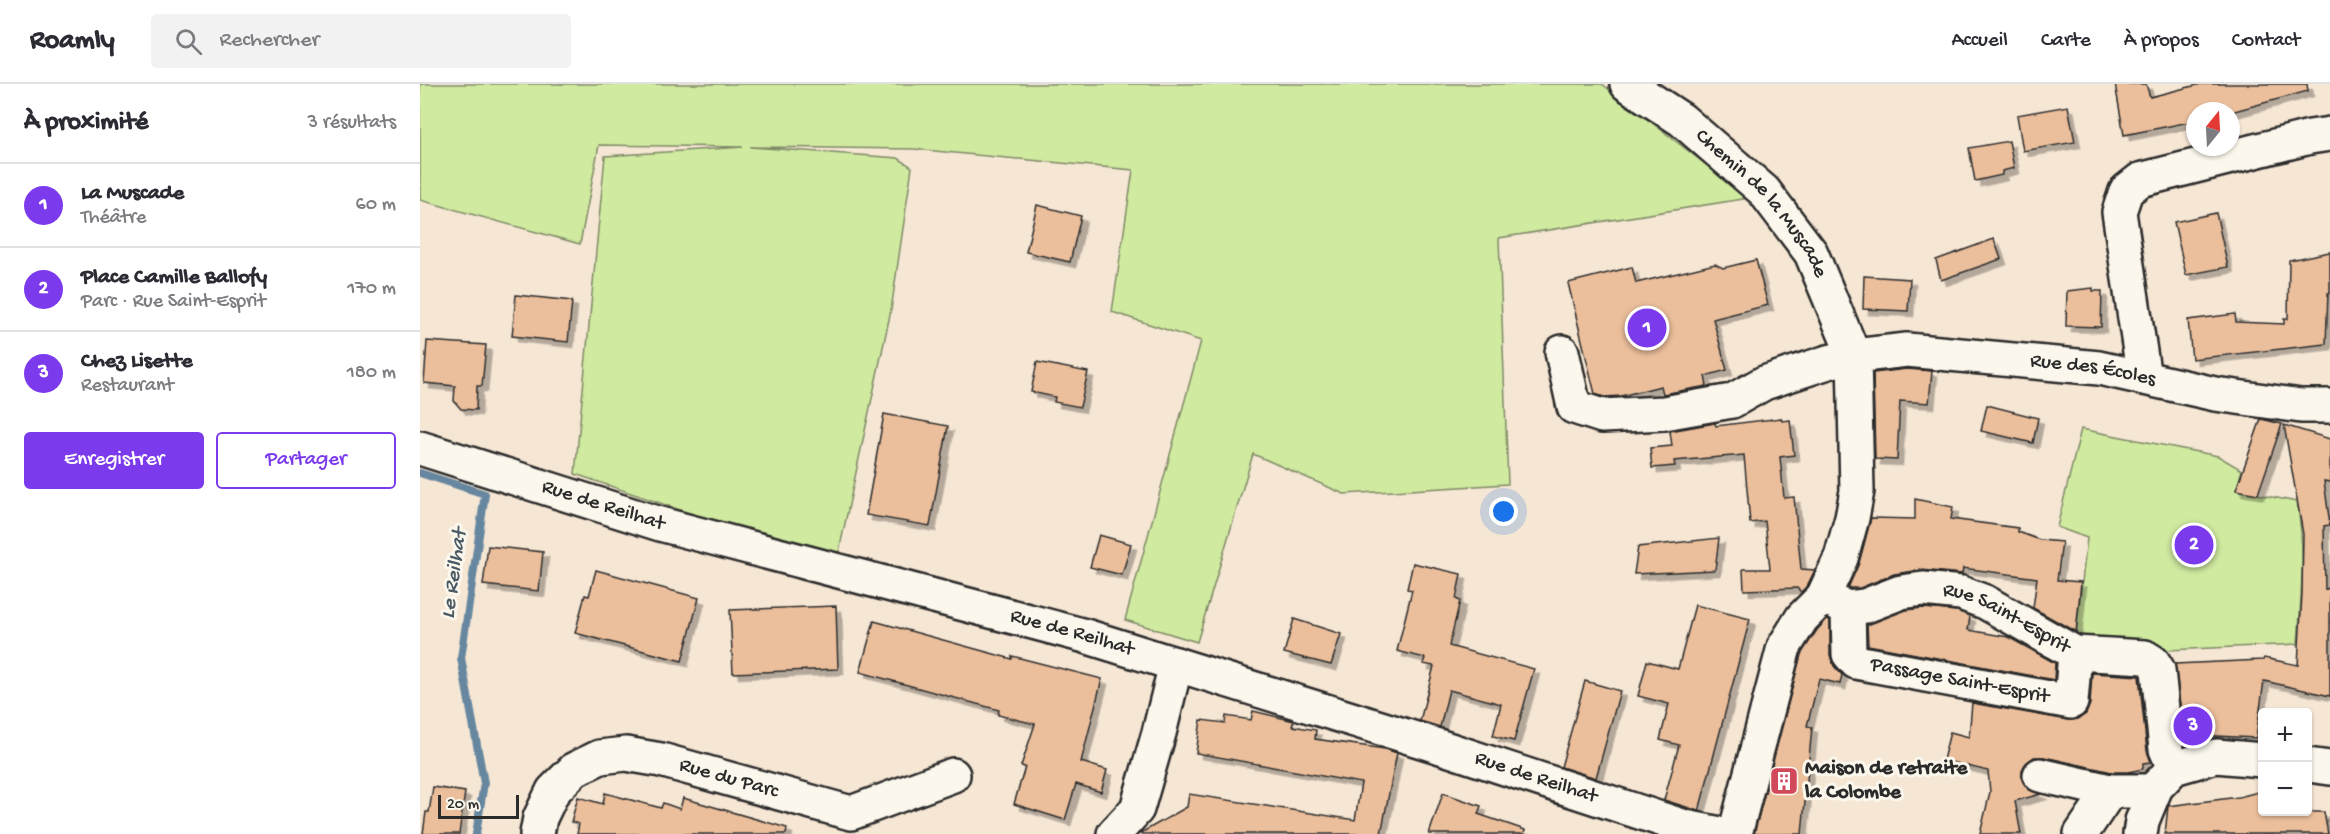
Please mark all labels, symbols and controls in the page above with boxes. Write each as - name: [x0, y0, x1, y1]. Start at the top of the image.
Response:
- search box: [151, 14, 571, 68]
- text: Roamly: [30, 25, 115, 58]
- icon: search: [172, 25, 205, 58]
- text: Rechercher: [220, 28, 319, 54]
- text: Accueil: [1951, 29, 2008, 54]
- text: Carte: [2041, 29, 2091, 54]
- text: À propos: [2124, 29, 2199, 54]
- text: Contact: [2232, 29, 2300, 54]
- north arrow: [2186, 102, 2240, 156]
- text: À proximité: [24, 108, 148, 139]
- text: 3 résultats: [308, 112, 396, 135]
- street label: Chemin de la Muscade: [1689, 124, 1833, 283]
- text: La Muscade: [81, 181, 184, 207]
- text: 1: [39, 194, 48, 217]
- text: 60 m: [356, 194, 396, 217]
- text: Théâtre: [81, 207, 146, 230]
- text: Place Camille Ballofy: [81, 265, 267, 291]
- text: 2: [39, 278, 48, 301]
- text: 170 m: [347, 278, 396, 301]
- text: Parc · Rue Saint-Esprit: [81, 291, 266, 314]
- pin: 1: [1628, 306, 1666, 350]
- text: Chez Lisette: [81, 349, 193, 375]
- street label: Rue des Écoles: [2029, 349, 2159, 393]
- text: 3: [38, 362, 49, 385]
- text: 180 m: [347, 362, 396, 385]
- text: Restaurant: [81, 375, 174, 398]
- button: Enregistrer: [24, 432, 204, 489]
- button: Partager: [216, 432, 396, 489]
- street label: Rue de Reilhat: [539, 475, 670, 538]
- your location: [1489, 497, 1518, 526]
- pin: 2: [2174, 522, 2214, 568]
- water label: Le Reilhat: [436, 524, 475, 620]
- street label: Rue Saint-Esprit: [1942, 579, 2077, 661]
- street label: Rue de Reilhat: [1007, 604, 1139, 664]
- street label: Passage Saint-Esprit: [1867, 652, 2053, 711]
- pin: 3: [2174, 704, 2212, 748]
- map controls: [2258, 708, 2312, 816]
- button: +: [2258, 708, 2312, 762]
- street label: Rue de Reilhat: [1471, 746, 1603, 811]
- street label: Rue du Parc: [676, 753, 782, 805]
- place label: Maison de retraite la Colombe: [1804, 757, 1969, 806]
- button: −: [2258, 762, 2312, 816]
- building icon: Maison de retraite la Colombe: [1768, 765, 1800, 797]
- scale bar: [438, 792, 519, 820]
- text: 20 m: [447, 796, 479, 815]

